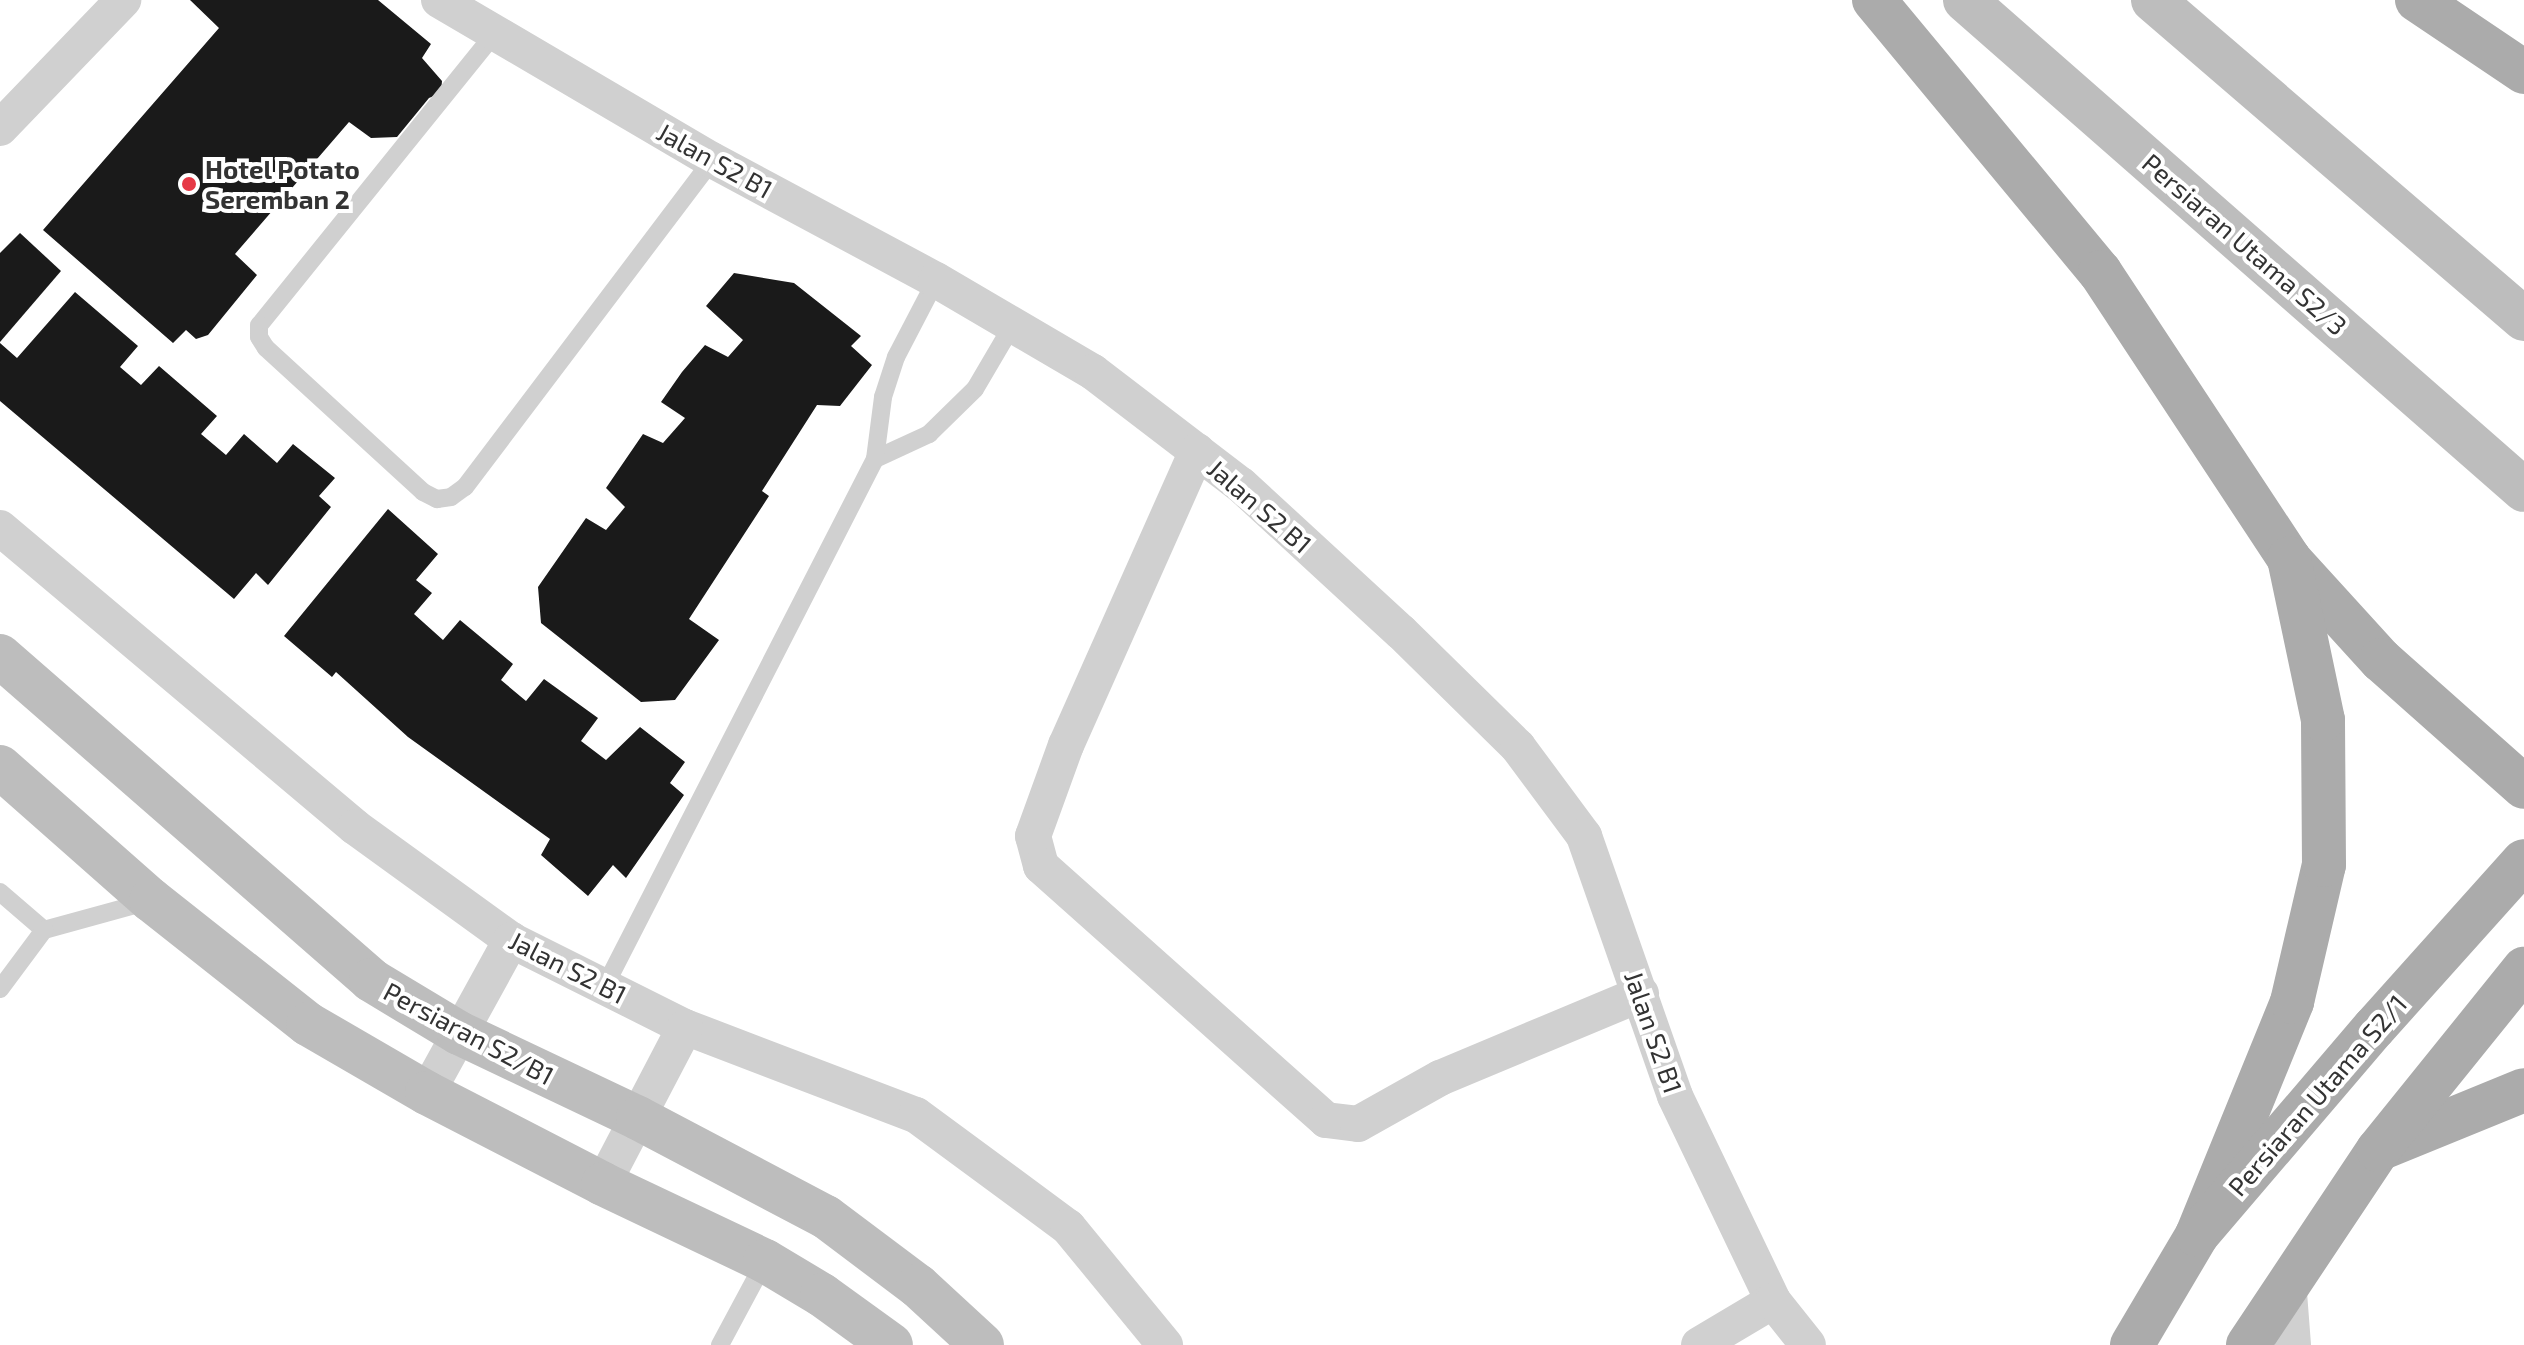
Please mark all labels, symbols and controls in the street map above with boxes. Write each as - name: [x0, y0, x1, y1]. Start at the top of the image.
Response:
- street label: Jalan S2 B1: [652, 115, 778, 205]
- street label: Persiaran Utama S2/3: [2136, 147, 2354, 341]
- place label: Hotel Potato Seremban 2: [205, 153, 360, 214]
- marker: Hotel Potato Seremban 2: [180, 175, 198, 193]
- street label: Jalan S2 B1: [1202, 452, 1318, 560]
- street label: Jalan S2 B1: [504, 924, 632, 1010]
- street label: Jalan S2 B1: [1618, 967, 1690, 1097]
- street label: Persiaran S2/B1: [379, 975, 559, 1091]
- street label: Persiaran Utama S2/1: [2221, 988, 2413, 1202]

